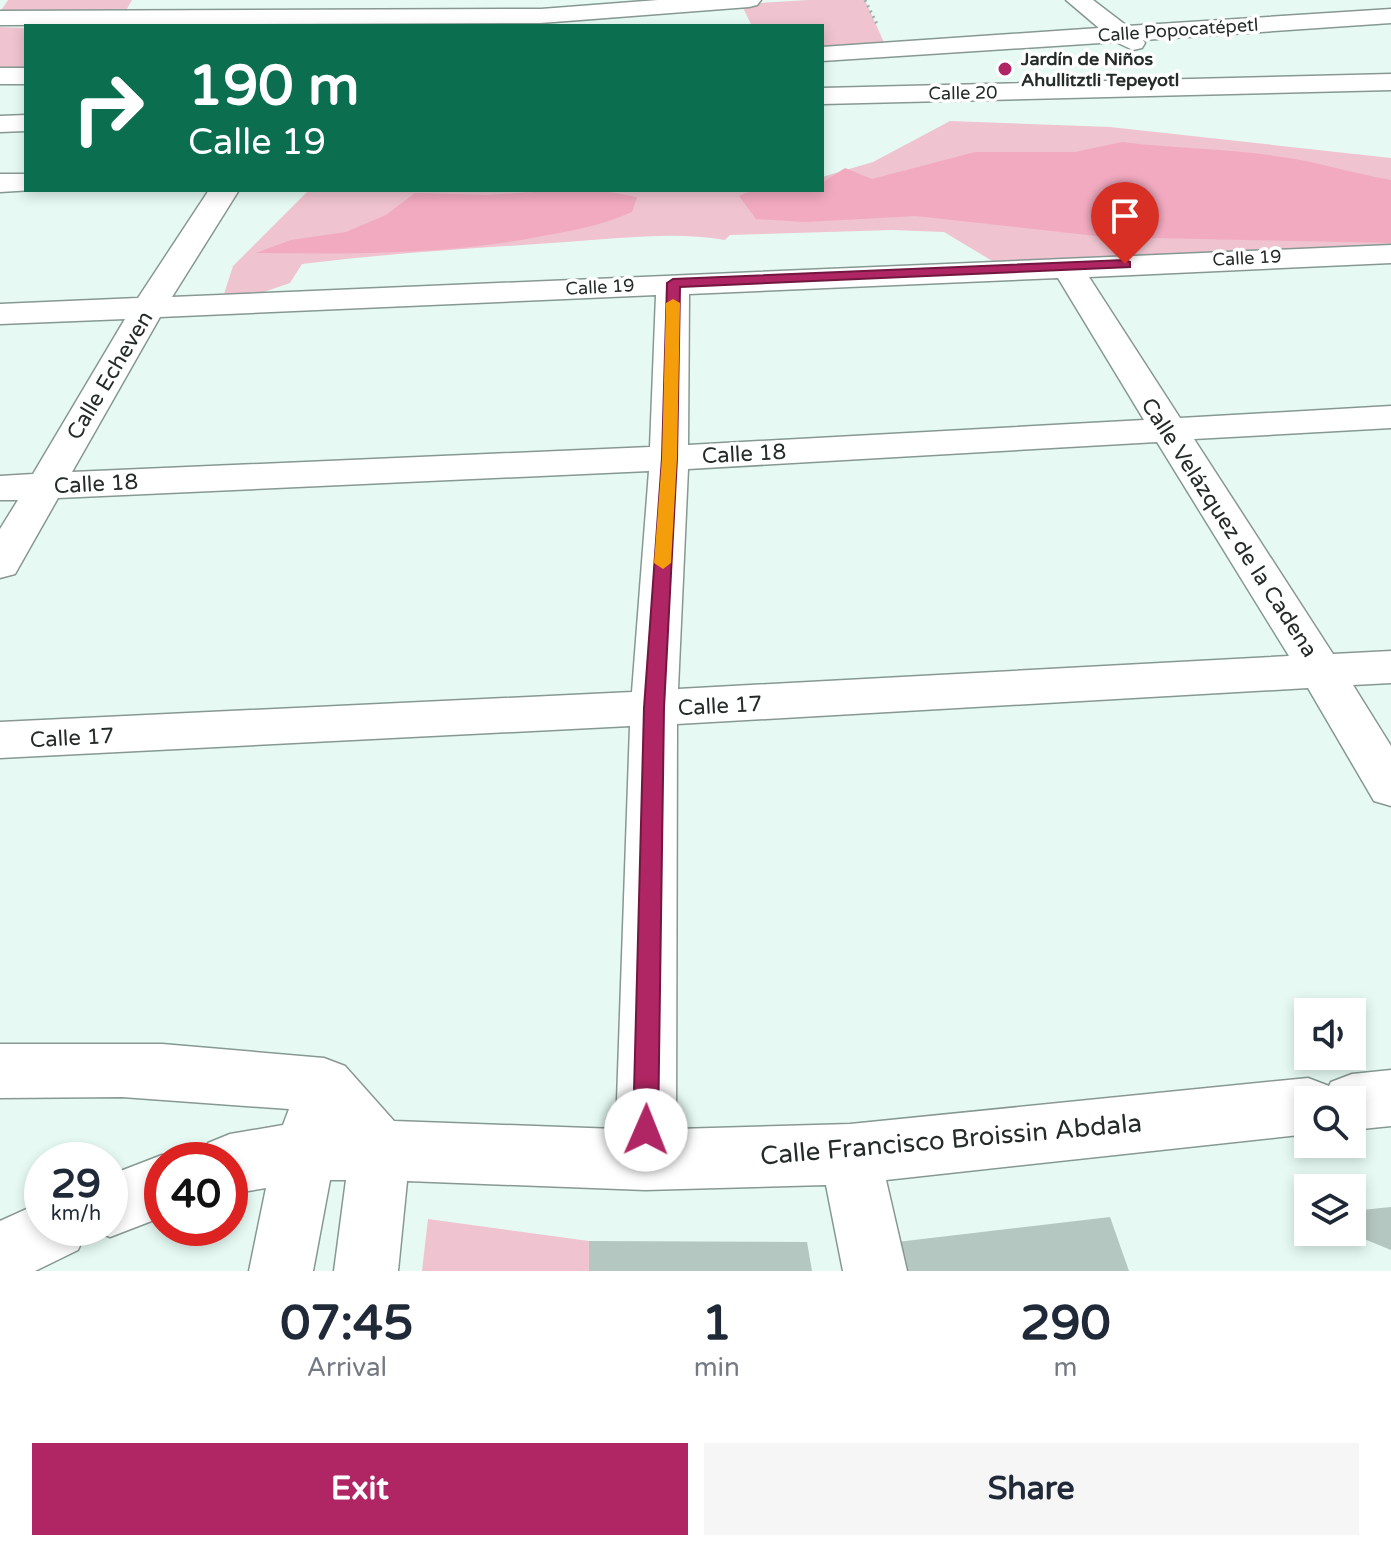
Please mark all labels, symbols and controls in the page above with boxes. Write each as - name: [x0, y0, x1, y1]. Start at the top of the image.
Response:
- street label: Calle Popocatépetl: [1097, 13, 1259, 47]
- place label: Jardín de Niños Ahullitztli Tepeyotl: [1020, 48, 1179, 91]
- text: 190 m: [188, 53, 359, 120]
- icon: right: [56, 56, 160, 160]
- marker: Jardín de Niños Ahullitztli Tepeyotl: [996, 60, 1014, 78]
- street label: Calle 20: [928, 81, 998, 105]
- text: Calle 19: [188, 121, 326, 164]
- pin: [1091, 182, 1159, 264]
- icon: arrive: [1103, 194, 1147, 238]
- street label: Calle 19: [1212, 245, 1282, 271]
- street label: Calle 19: [565, 274, 635, 300]
- street label: Calle Echeven: [61, 307, 158, 445]
- street label: Calle Velázquez de la Cadena: [1136, 393, 1323, 662]
- street label: Calle 18: [701, 439, 787, 469]
- street label: Calle 18: [53, 469, 139, 499]
- street label: Calle 17: [677, 691, 763, 721]
- street label: Calle 17: [29, 723, 115, 753]
- map controls: [1294, 998, 1366, 1246]
- button: sound: [1294, 998, 1366, 1070]
- button: search: [1294, 1086, 1366, 1158]
- position arrow: [604, 1088, 688, 1172]
- street label: Calle Francisco Broissin Abdala: [759, 1107, 1143, 1172]
- speed limit sign: 40: [144, 1142, 248, 1246]
- text: 29: [51, 1160, 101, 1208]
- button: layers: [1294, 1174, 1366, 1246]
- text: km/h: [51, 1202, 101, 1226]
- text: 07:45: [280, 1295, 413, 1353]
- text: 1: [702, 1295, 732, 1353]
- text: 290: [1020, 1295, 1111, 1353]
- text: Arrival: [307, 1352, 387, 1383]
- text: min: [694, 1352, 740, 1383]
- text: m: [1054, 1352, 1077, 1383]
- button: Exit: [32, 1443, 688, 1535]
- button: Share: [704, 1443, 1359, 1535]

